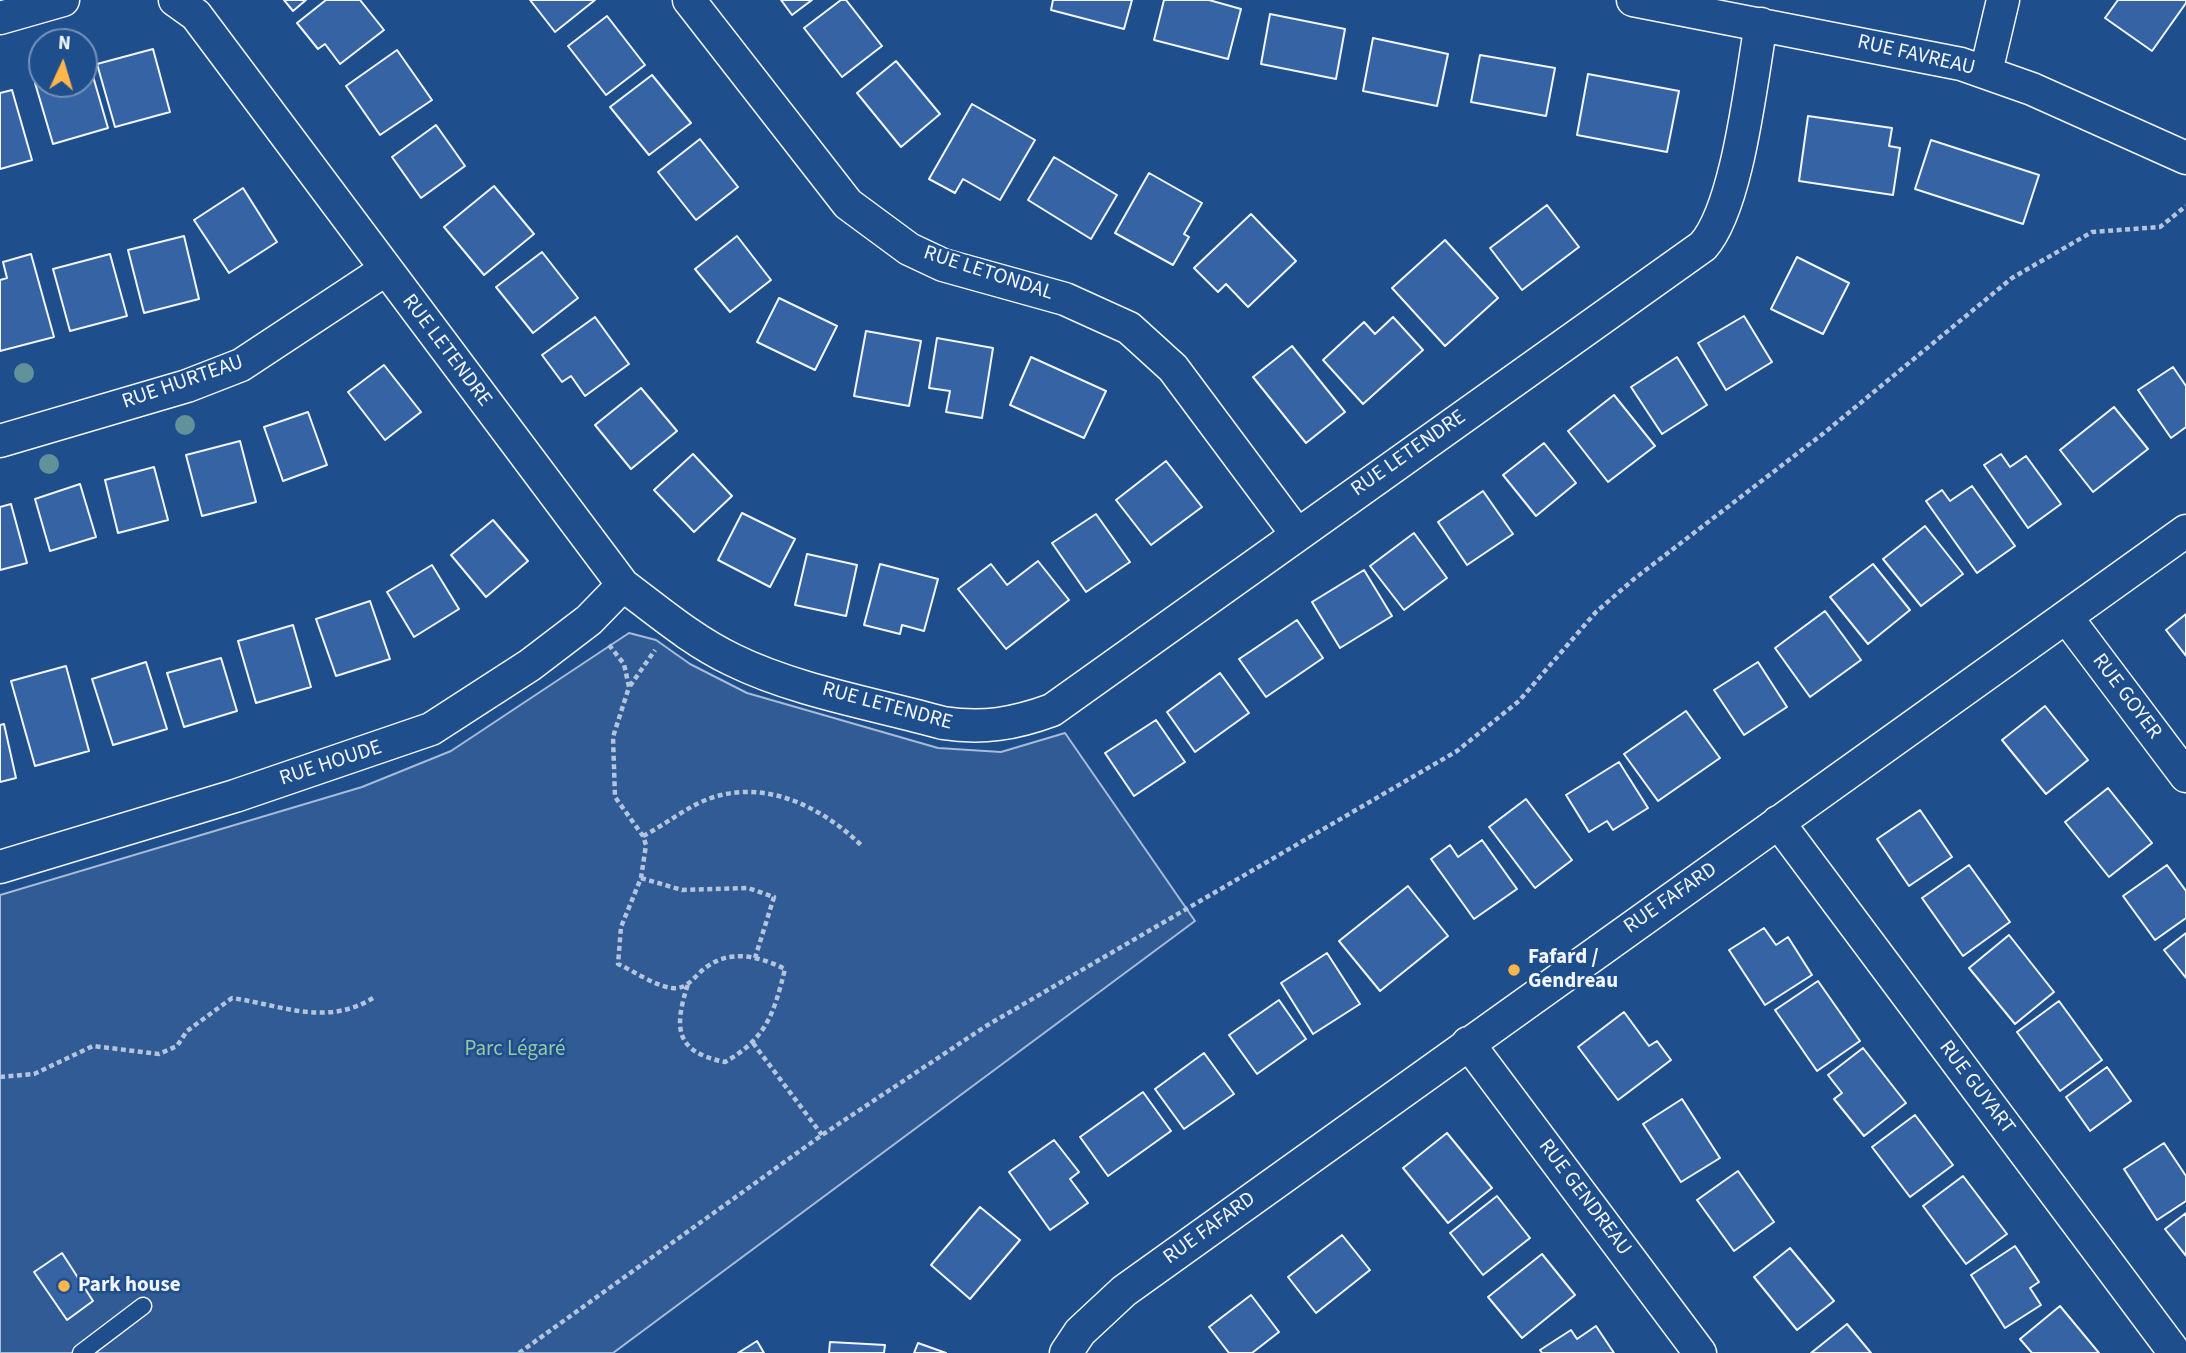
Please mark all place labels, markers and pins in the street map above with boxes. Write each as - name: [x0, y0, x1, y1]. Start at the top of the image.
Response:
- place label: Fafard / Gendreau: [1528, 945, 1618, 995]
- marker: Fafard / Gendreau: [1506, 962, 1522, 978]
- place label: Park house: [78, 1273, 181, 1299]
- marker: Park house: [56, 1278, 72, 1294]

